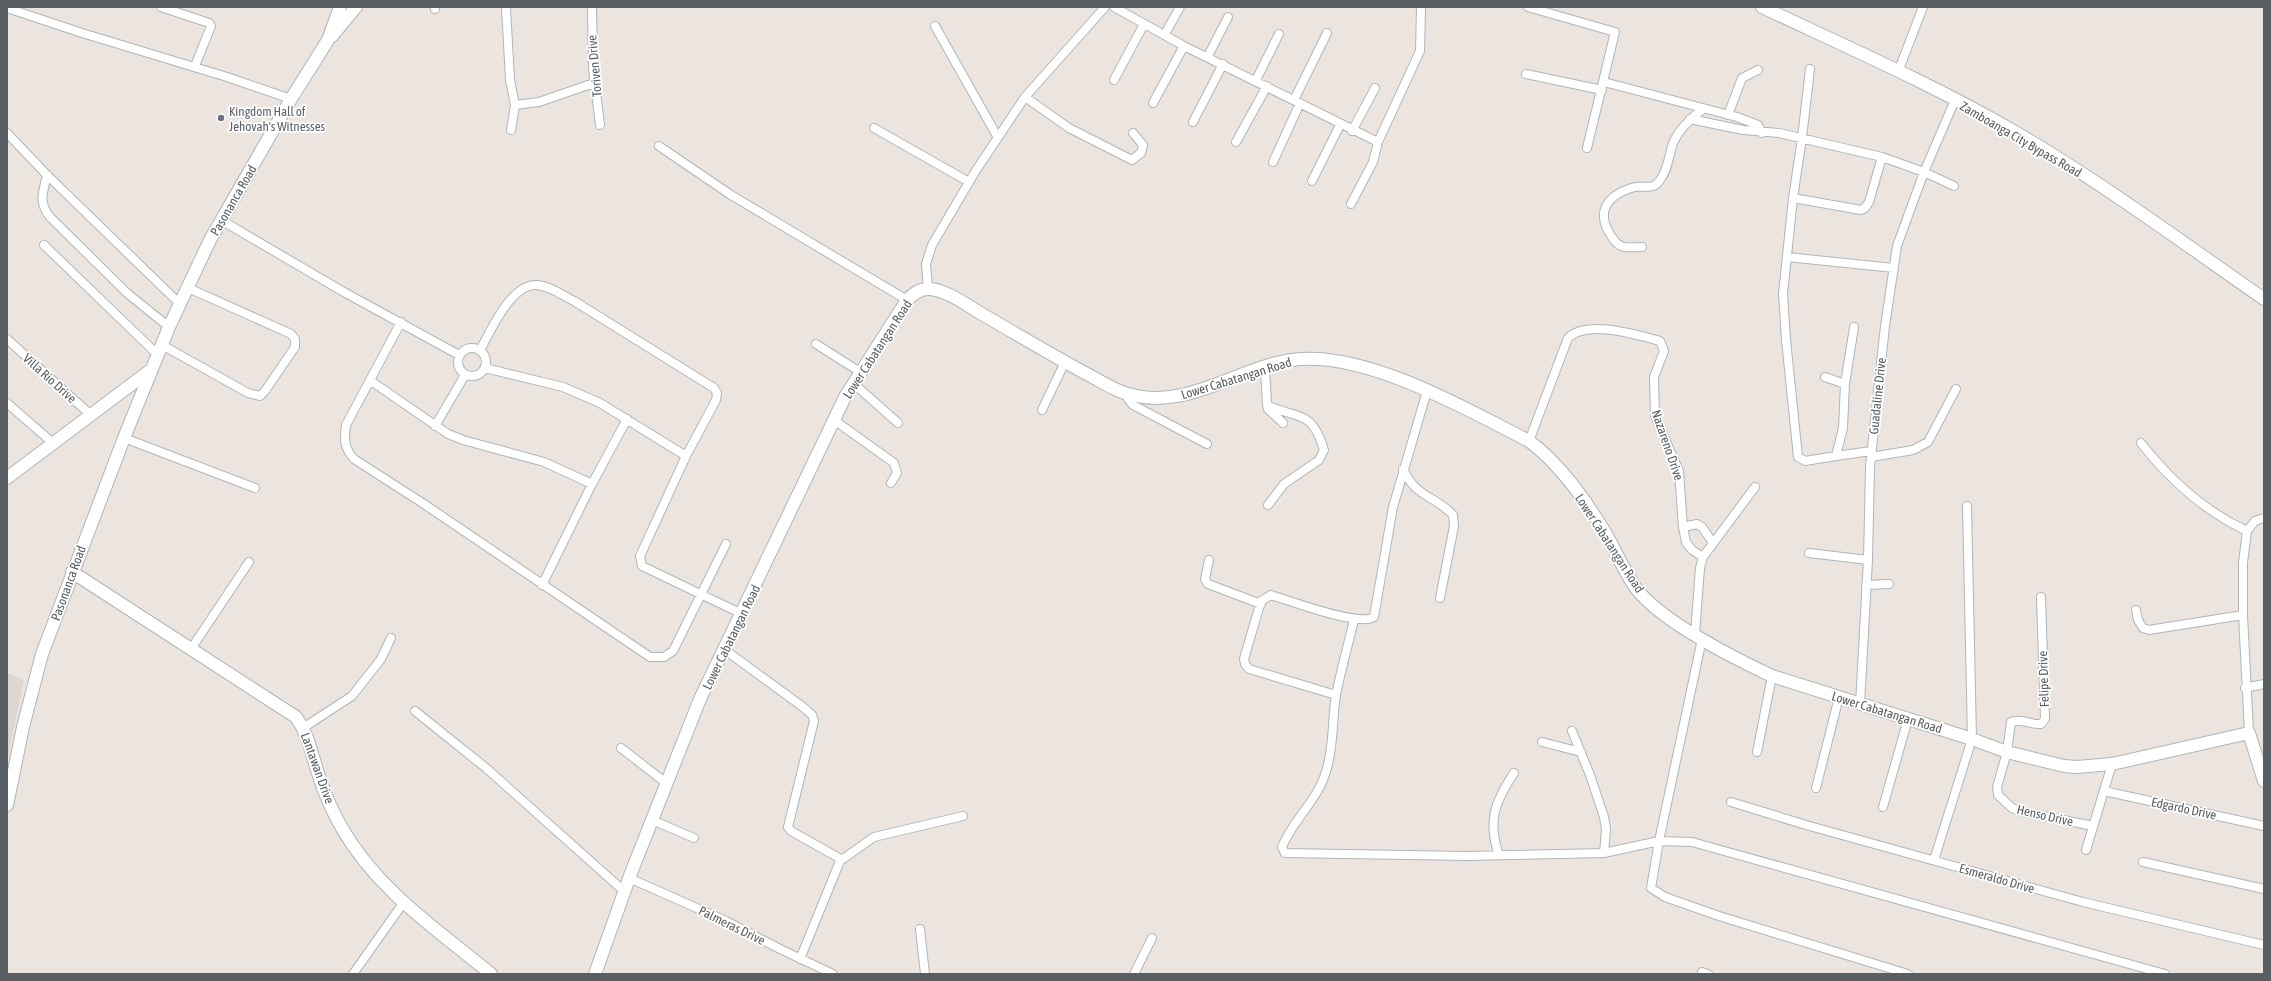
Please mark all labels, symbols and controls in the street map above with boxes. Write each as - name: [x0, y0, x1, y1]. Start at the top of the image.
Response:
- street label: Toriven Drive: [584, 34, 605, 98]
- street label: Zamboanga City Bypass Road: [1957, 98, 2084, 180]
- place label: Kingdom Hall of Jehovah's Witnesses: [229, 104, 326, 134]
- marker: Kingdom Hall of Jehovah's Witnesses: [216, 113, 226, 123]
- street label: Pasonanca Road: [207, 162, 260, 238]
- street label: Lower Cabatangan Road: [840, 297, 915, 401]
- street label: Villa Rio Drive: [20, 350, 80, 406]
- street label: Lower Cabatangan Road: [1179, 355, 1293, 402]
- street label: Guadaline Drive: [1866, 357, 1889, 435]
- street label: Nazareno Drive: [1648, 408, 1687, 482]
- street label: Lower Cabatangan Road: [1572, 491, 1647, 595]
- street label: Pasonanca Road: [48, 544, 89, 623]
- street label: Lower Cabatangan Road: [700, 582, 763, 692]
- street label: Felipe Drive: [2035, 650, 2052, 707]
- street label: Lower Cabatangan Road: [1830, 689, 1944, 736]
- street label: Lantawan Drive: [298, 731, 337, 806]
- street label: Edgardo Drive: [2150, 794, 2218, 823]
- street label: Henso Drive: [2015, 802, 2075, 829]
- street label: Esmeraldo Drive: [1957, 861, 2036, 896]
- street label: Palmeras Drive: [696, 903, 768, 948]

